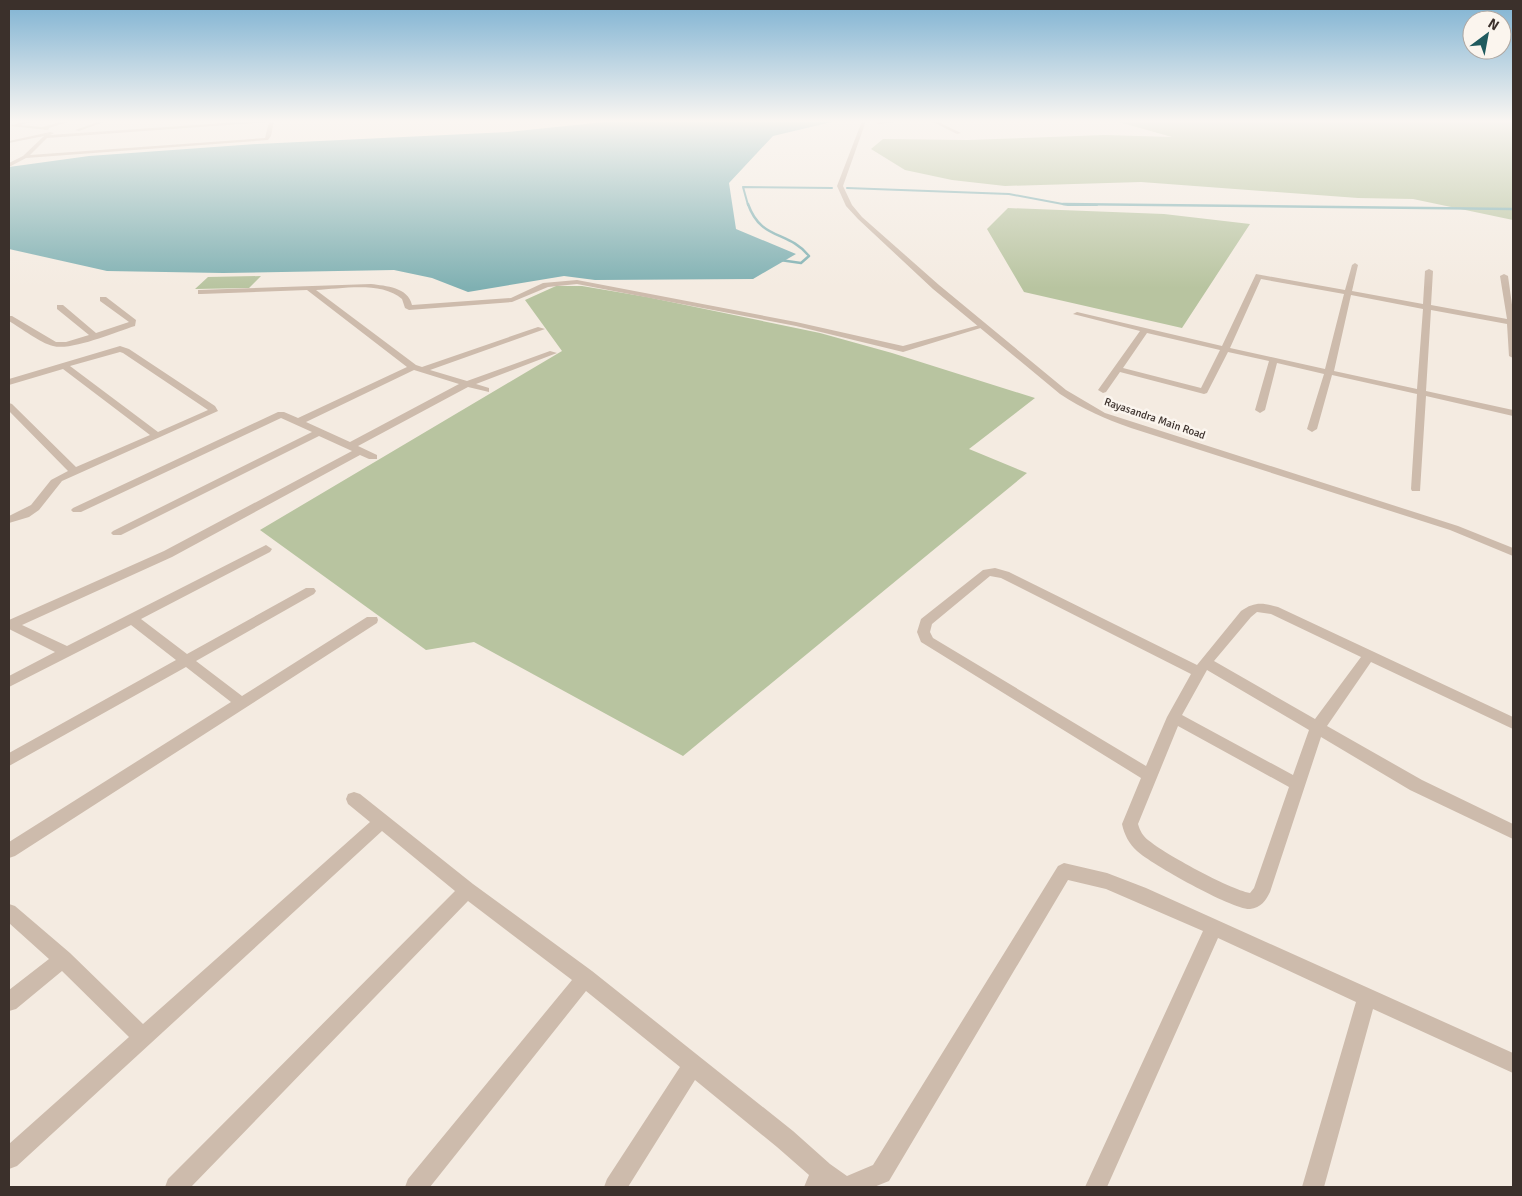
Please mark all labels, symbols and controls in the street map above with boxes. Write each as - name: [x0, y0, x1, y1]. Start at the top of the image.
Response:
- north arrow: [1462, 10, 1512, 60]
- text: N: [1485, 15, 1502, 34]
- street label: Rayasandra Main Road: [1103, 395, 1207, 442]

